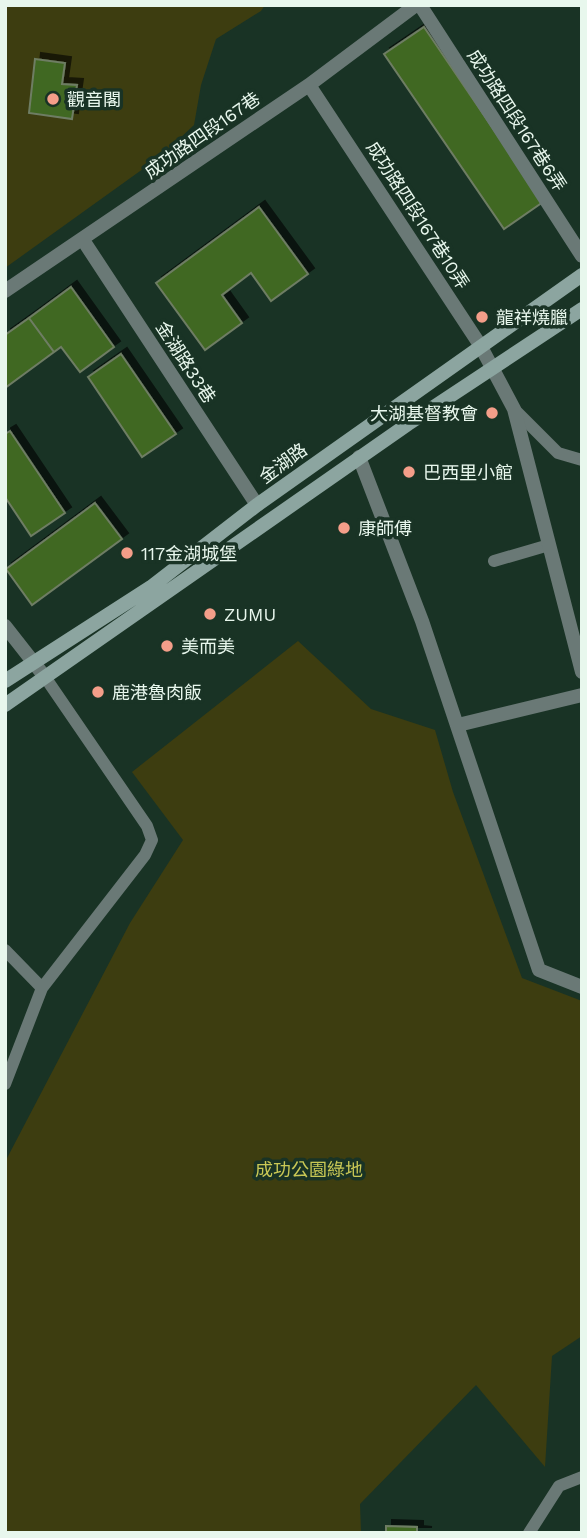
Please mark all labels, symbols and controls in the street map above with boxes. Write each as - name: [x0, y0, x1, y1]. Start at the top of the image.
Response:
- street label: 成功路四段167巷6弄: [463, 45, 571, 195]
- street label: 成功路四段167巷: [140, 87, 264, 183]
- place label: 觀音閣: [67, 89, 121, 110]
- marker: 觀音閣: [45, 91, 61, 107]
- street label: 成功路四段167巷10弄: [362, 137, 474, 293]
- place label: 龍祥燒臘: [496, 307, 568, 328]
- marker: 龍祥燒臘: [474, 309, 490, 325]
- street label: 金湖路33巷: [152, 317, 220, 407]
- place label: 大湖基督教會: [370, 403, 478, 424]
- marker: 大湖基督教會: [484, 405, 500, 421]
- street label: 金湖路: [255, 439, 311, 487]
- place label: 巴西里小館: [423, 462, 513, 483]
- marker: 巴西里小館: [401, 464, 417, 480]
- place label: 康師傅: [358, 518, 412, 539]
- marker: 康師傅: [336, 520, 352, 536]
- place label: 117金湖城堡: [141, 543, 237, 564]
- marker: 117金湖城堡: [119, 545, 135, 561]
- place label: ZUMU: [224, 604, 276, 625]
- marker: ZUMU: [202, 606, 218, 622]
- place label: 美而美: [181, 636, 235, 657]
- marker: 美而美: [159, 638, 175, 654]
- place label: 鹿港魯肉飯: [112, 682, 202, 703]
- marker: 鹿港魯肉飯: [90, 684, 106, 700]
- park label: 成功公園綠地: [255, 1159, 363, 1180]

